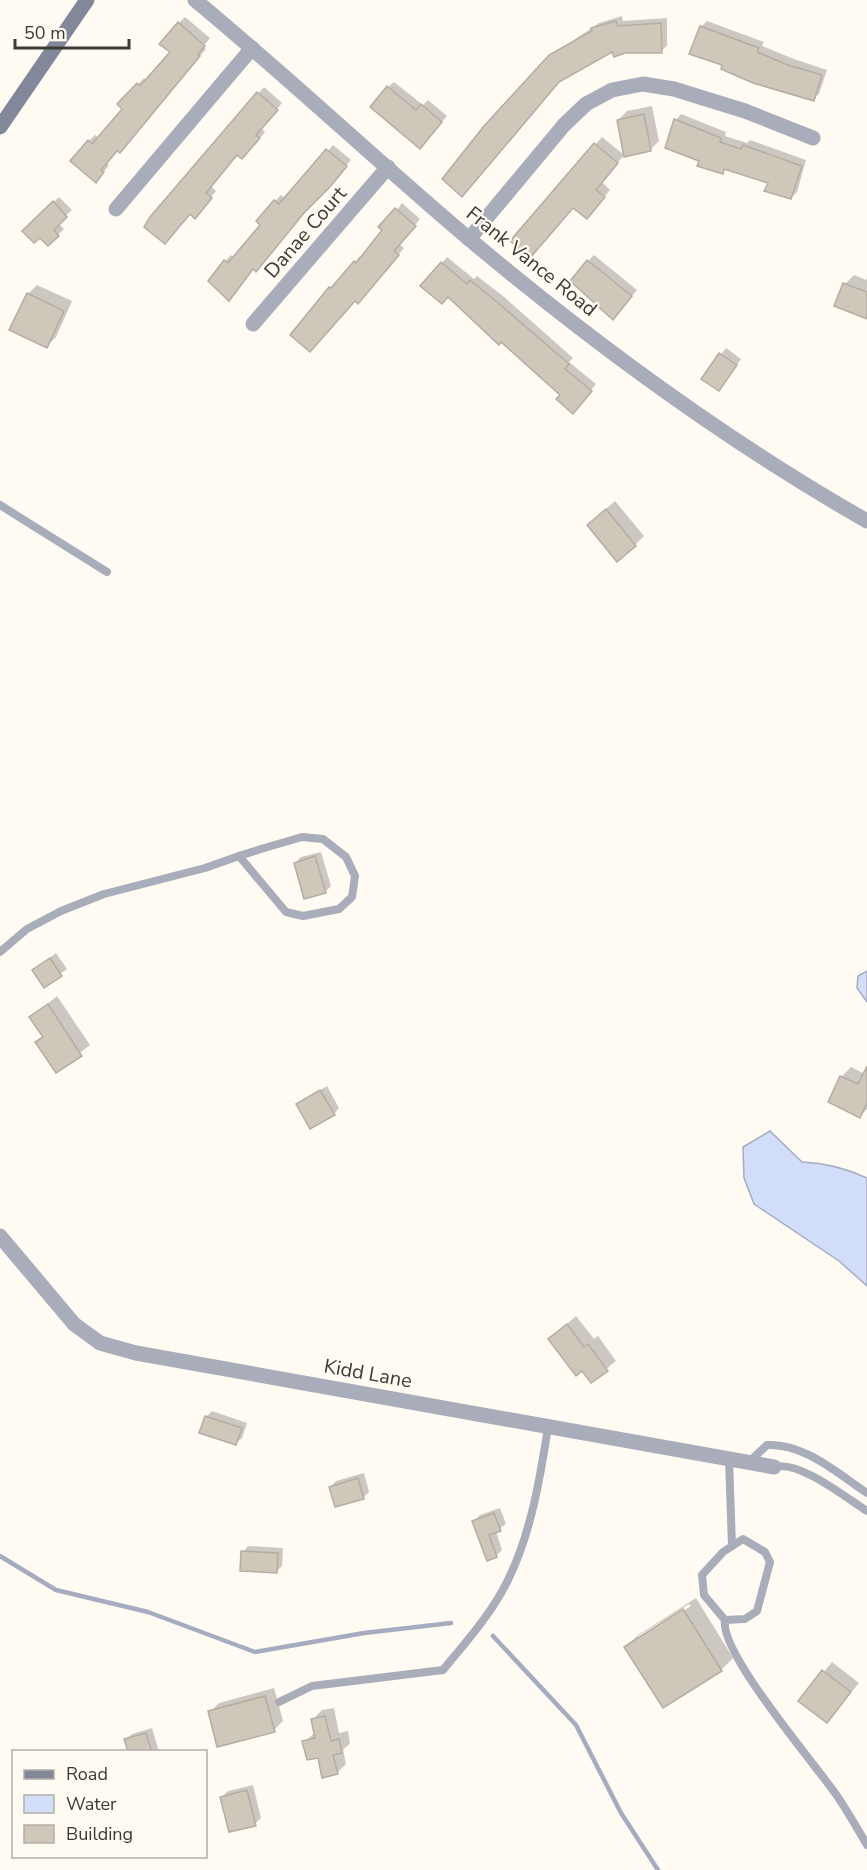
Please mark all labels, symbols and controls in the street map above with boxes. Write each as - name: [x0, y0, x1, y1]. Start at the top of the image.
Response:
- scale bar: [15, 12, 129, 50]
- text: 50 m: [24, 21, 66, 45]
- street label: Danae Court: [258, 180, 353, 284]
- street label: Frank Vance Road: [461, 200, 603, 323]
- street label: Kidd Lane: [322, 1352, 414, 1395]
- legend: [12, 1750, 207, 1858]
- text: Road: [66, 1762, 108, 1786]
- text: Water: [66, 1792, 117, 1816]
- text: Building: [66, 1822, 133, 1846]

